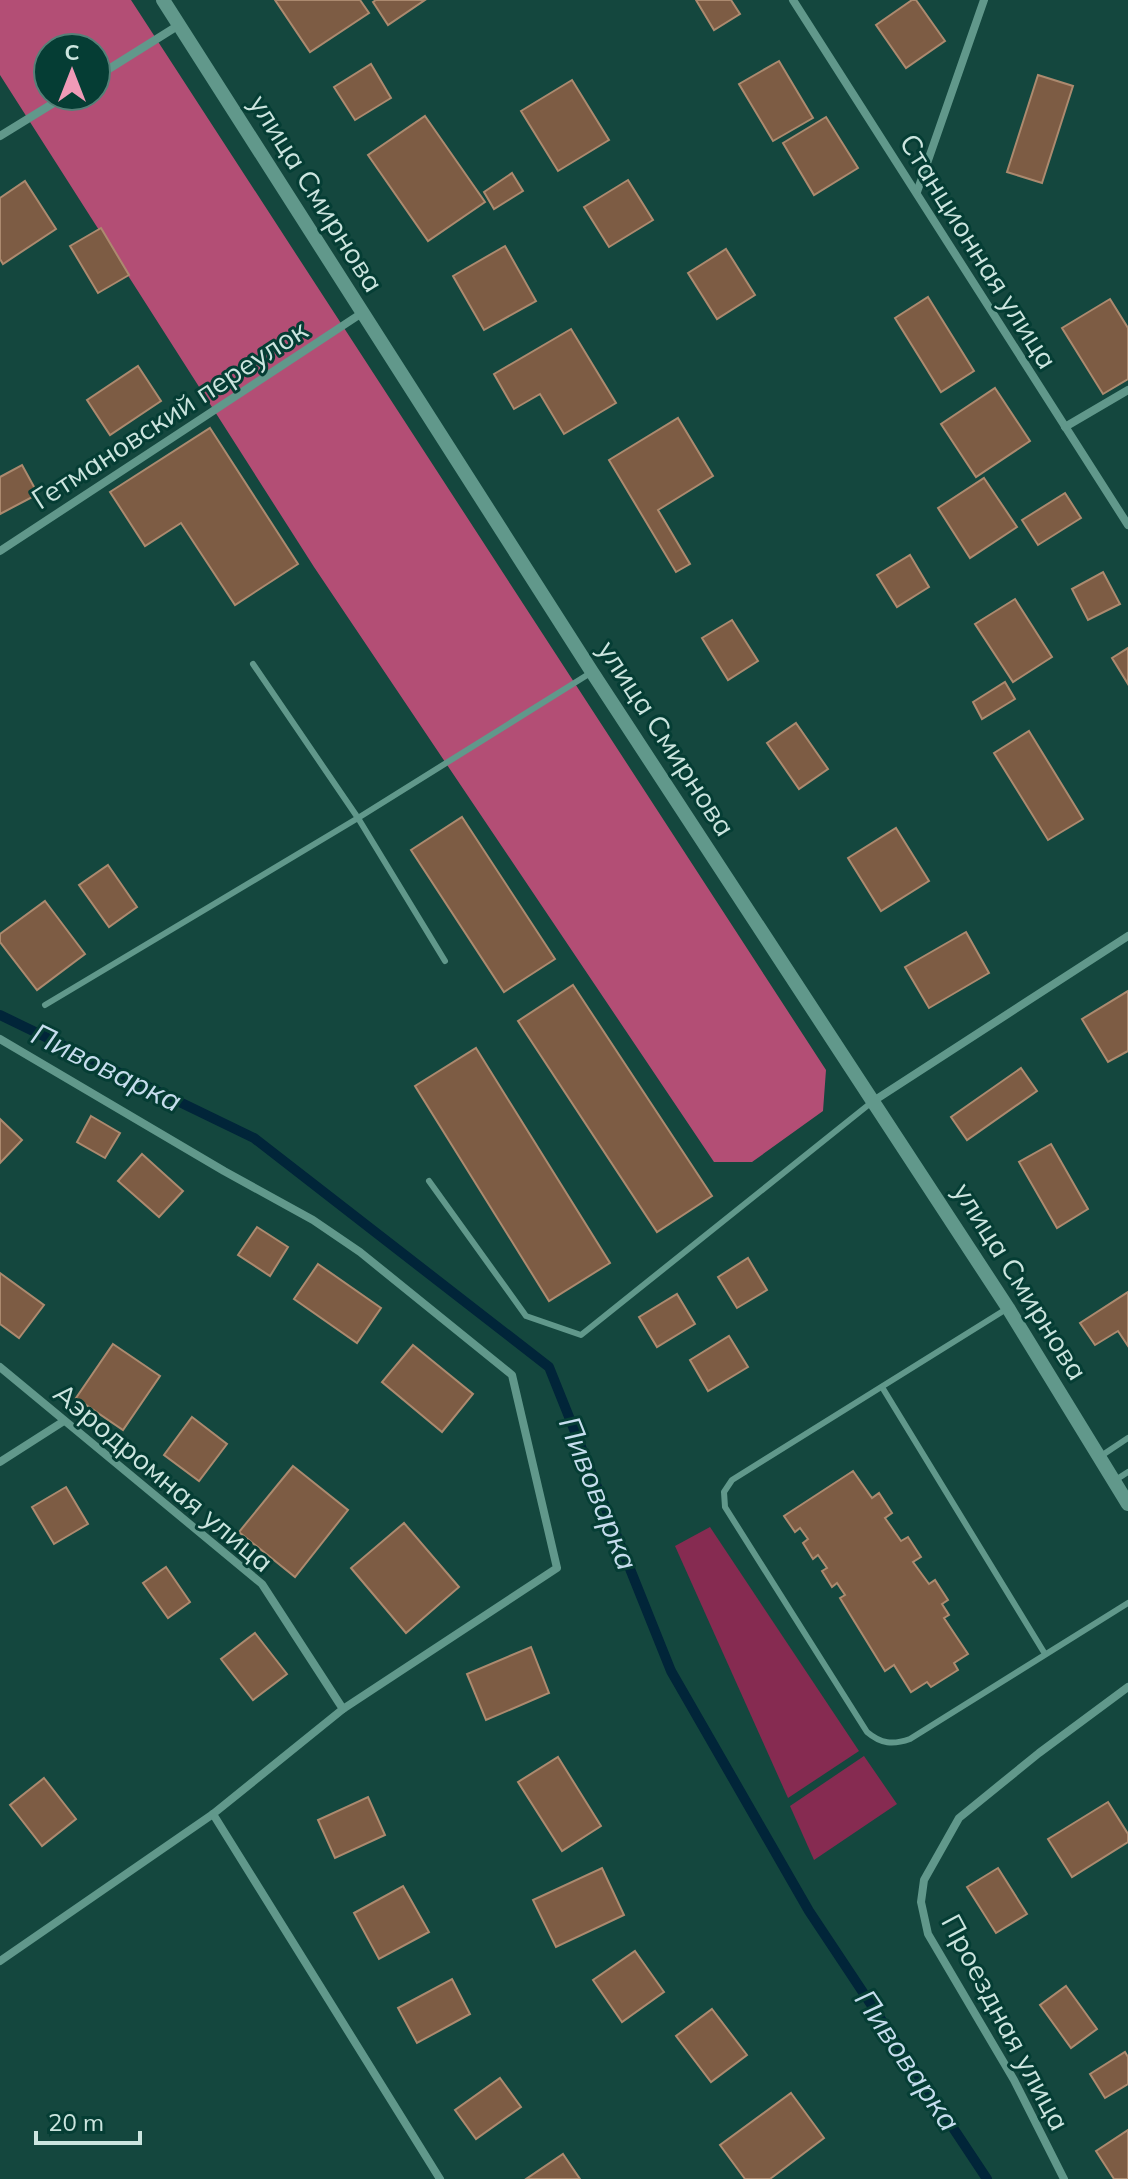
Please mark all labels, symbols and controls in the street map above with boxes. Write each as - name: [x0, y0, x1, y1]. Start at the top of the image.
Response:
- north arrow: [32, 32, 112, 112]
- text: С: [64, 38, 80, 66]
- street label: улица Смирнова: [242, 88, 392, 298]
- street label: Станционная улица: [892, 127, 1066, 375]
- street label: Гетмановский переулок: [25, 311, 314, 516]
- street label: улица Смирнова: [591, 634, 743, 842]
- water label: Пивоварка: [26, 1014, 188, 1120]
- street label: улица Смирнова: [946, 1176, 1096, 1386]
- street label: Аэродромная улица: [47, 1375, 281, 1579]
- water label: Пивоварка: [551, 1410, 647, 1576]
- street label: Проездная улица: [934, 1908, 1078, 2136]
- water label: Пивоварка: [847, 1982, 969, 2138]
- scale bar: [36, 2095, 140, 2145]
- text: 20 m: [48, 2107, 104, 2137]

